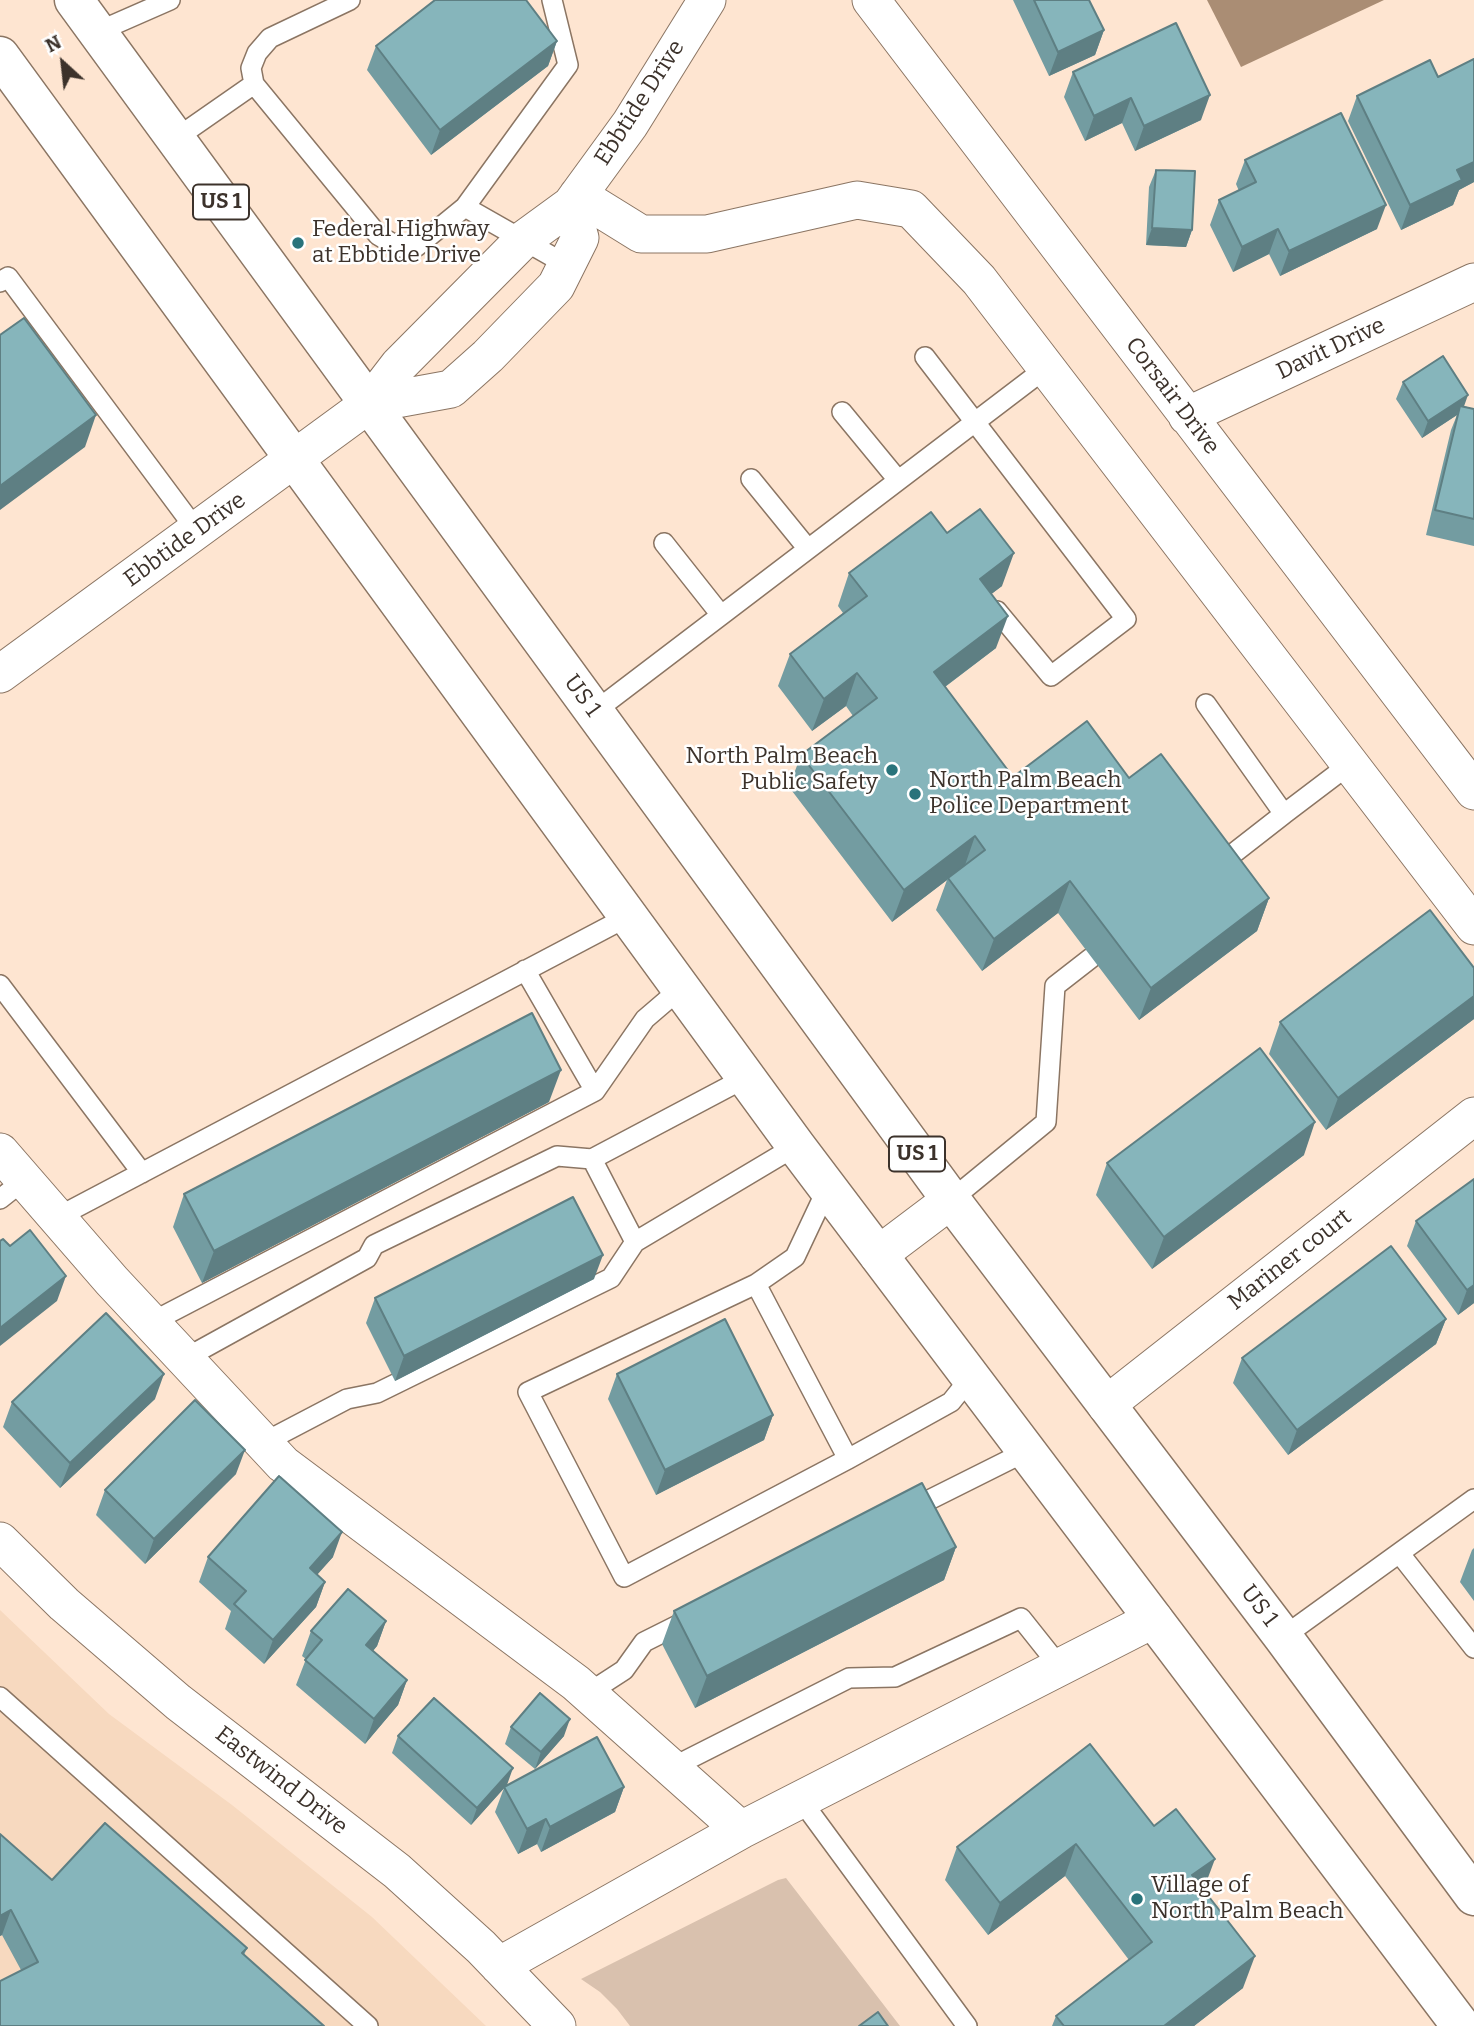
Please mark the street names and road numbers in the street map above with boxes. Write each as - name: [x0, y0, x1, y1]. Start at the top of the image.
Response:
- street label: Ebbtide Drive: [589, 35, 691, 171]
- road number: US 1: [193, 184, 249, 220]
- street label: Davit Drive: [1272, 312, 1390, 386]
- street label: Corsair Drive: [1119, 332, 1225, 460]
- street label: Ebbtide Drive: [119, 487, 251, 593]
- street label: US 1: [558, 670, 606, 722]
- road number: US 1: [889, 1136, 945, 1172]
- street label: Mariner court: [1223, 1203, 1357, 1317]
- street label: US 1: [1234, 1580, 1284, 1632]
- street label: Eastwind Drive: [209, 1721, 353, 1841]

